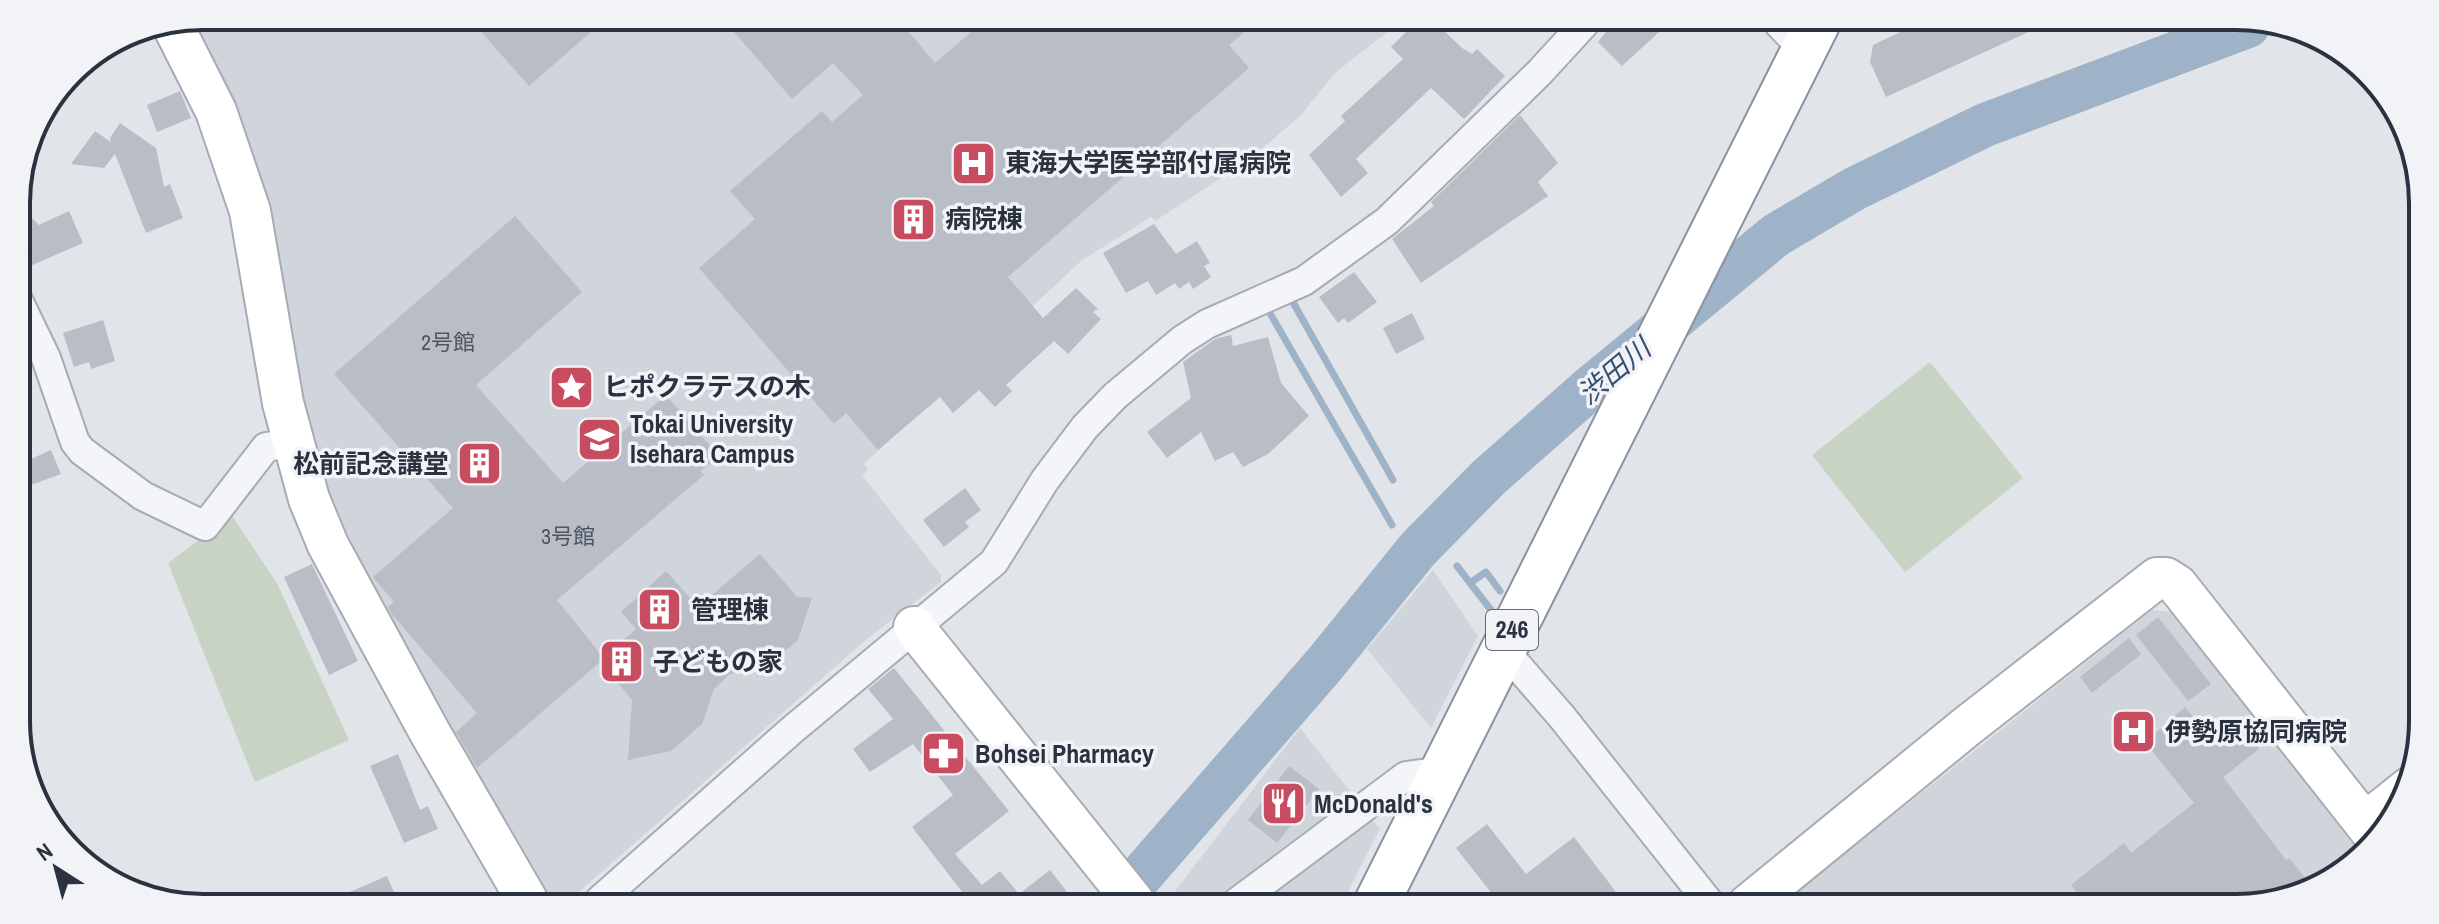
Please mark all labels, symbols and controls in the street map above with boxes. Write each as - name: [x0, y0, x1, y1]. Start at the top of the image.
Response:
- hospital icon: 東海大学医学部付属病院: [950, 139, 998, 187]
- place label: 東海大学医学部付属病院: [1005, 145, 1291, 180]
- building icon: 病院棟: [890, 195, 938, 243]
- place label: 病院棟: [945, 201, 1023, 236]
- house number: 2号館: [421, 327, 475, 357]
- water label: 渋田川: [1570, 328, 1661, 413]
- place icon: ヒポクラテスの木: [548, 363, 596, 411]
- place label: ヒポクラテスの木: [603, 369, 811, 404]
- place label: Tokai University Isehara Campus: [630, 406, 795, 471]
- school or university icon: Tokai University Isehara Campus: [575, 415, 623, 463]
- building icon: 松前記念講堂: [456, 440, 504, 488]
- place label: 松前記念講堂: [293, 446, 449, 481]
- house number: 3号館: [541, 521, 595, 551]
- building icon: 管理棟: [636, 586, 684, 634]
- place label: 管理棟: [691, 592, 769, 627]
- road number: 246: [1486, 610, 1538, 650]
- building icon: 子どもの家: [598, 638, 646, 686]
- place label: 子どもの家: [653, 644, 783, 679]
- hospital icon: 伊勢原協同病院: [2110, 708, 2158, 756]
- place label: 伊勢原協同病院: [2165, 714, 2347, 749]
- pharmacy icon: Bohsei Pharmacy: [920, 730, 968, 778]
- place label: Bohsei Pharmacy: [975, 736, 1154, 771]
- restaurant icon: McDonald's: [1259, 780, 1307, 828]
- place label: McDonald's: [1314, 786, 1433, 821]
- north arrow: [16, 828, 96, 908]
- text: N: [30, 836, 58, 868]

